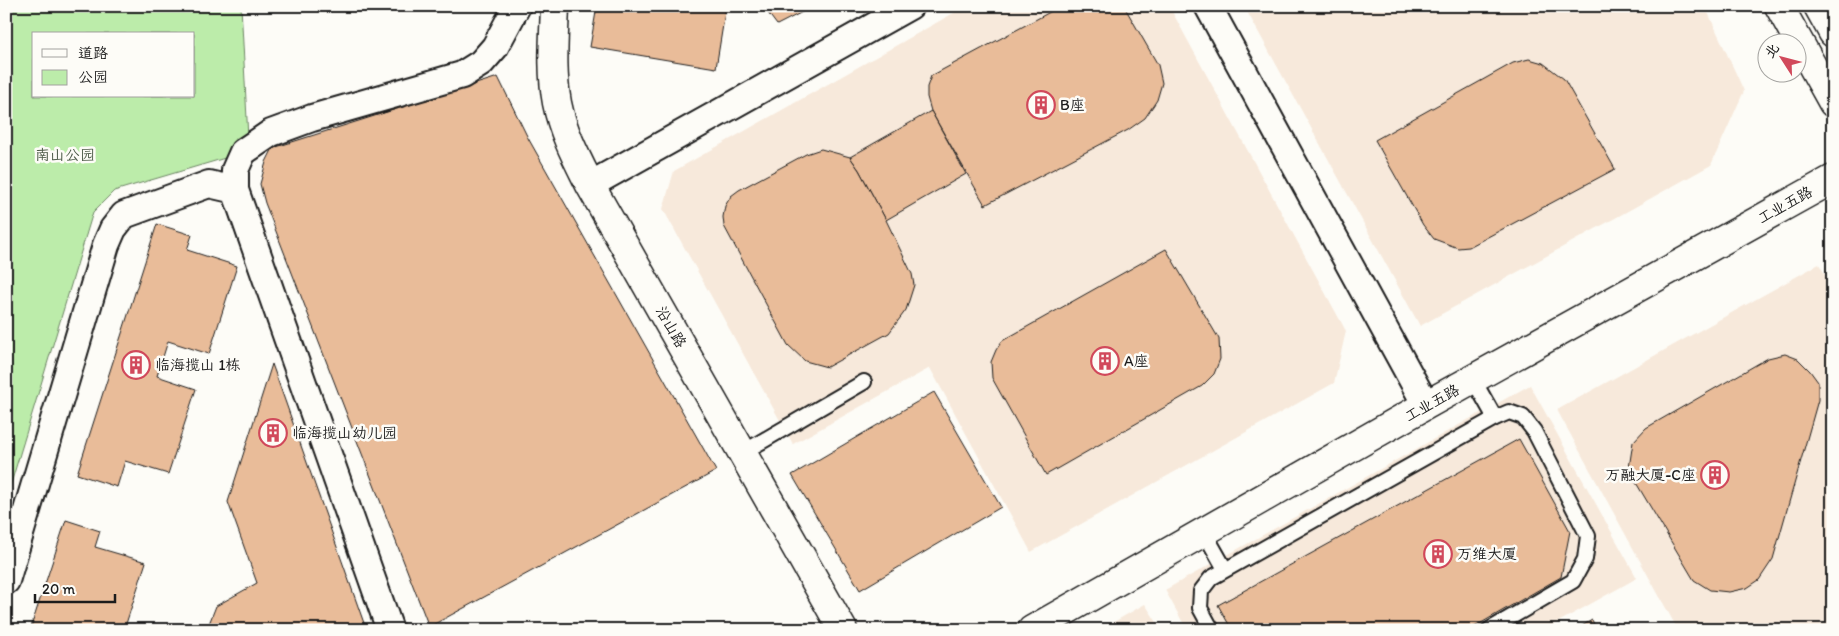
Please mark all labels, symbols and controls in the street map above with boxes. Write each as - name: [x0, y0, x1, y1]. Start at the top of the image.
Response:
- legend: [32, 32, 195, 98]
- north arrow: [1756, 32, 1806, 82]
- text: 北: [1761, 40, 1783, 61]
- text: 道路: [78, 44, 108, 62]
- text: 公园: [78, 68, 108, 86]
- building icon: B座: [1026, 90, 1056, 120]
- place label: B座: [1060, 96, 1085, 114]
- park label: 南山公园: [35, 146, 95, 164]
- street label: 工业五路: [1754, 183, 1816, 227]
- street label: 沿山路: [652, 303, 690, 351]
- building icon: A座: [1090, 346, 1120, 376]
- building icon: 临海揽山 1栋: [121, 350, 151, 380]
- place label: A座: [1124, 352, 1149, 370]
- place label: 临海揽山 1栋: [155, 356, 240, 374]
- street label: 工业五路: [1401, 381, 1463, 425]
- building icon: 临海揽山幼儿园: [258, 418, 288, 448]
- place label: 临海揽山幼儿园: [292, 424, 397, 442]
- building icon: 万融大厦-C座: [1700, 460, 1730, 490]
- place label: 万融大厦-C座: [1605, 466, 1696, 484]
- building icon: 万维大厦: [1423, 539, 1453, 569]
- place label: 万维大厦: [1457, 545, 1517, 563]
- scale bar: [35, 571, 115, 603]
- text: 20 m: [42, 580, 76, 598]

